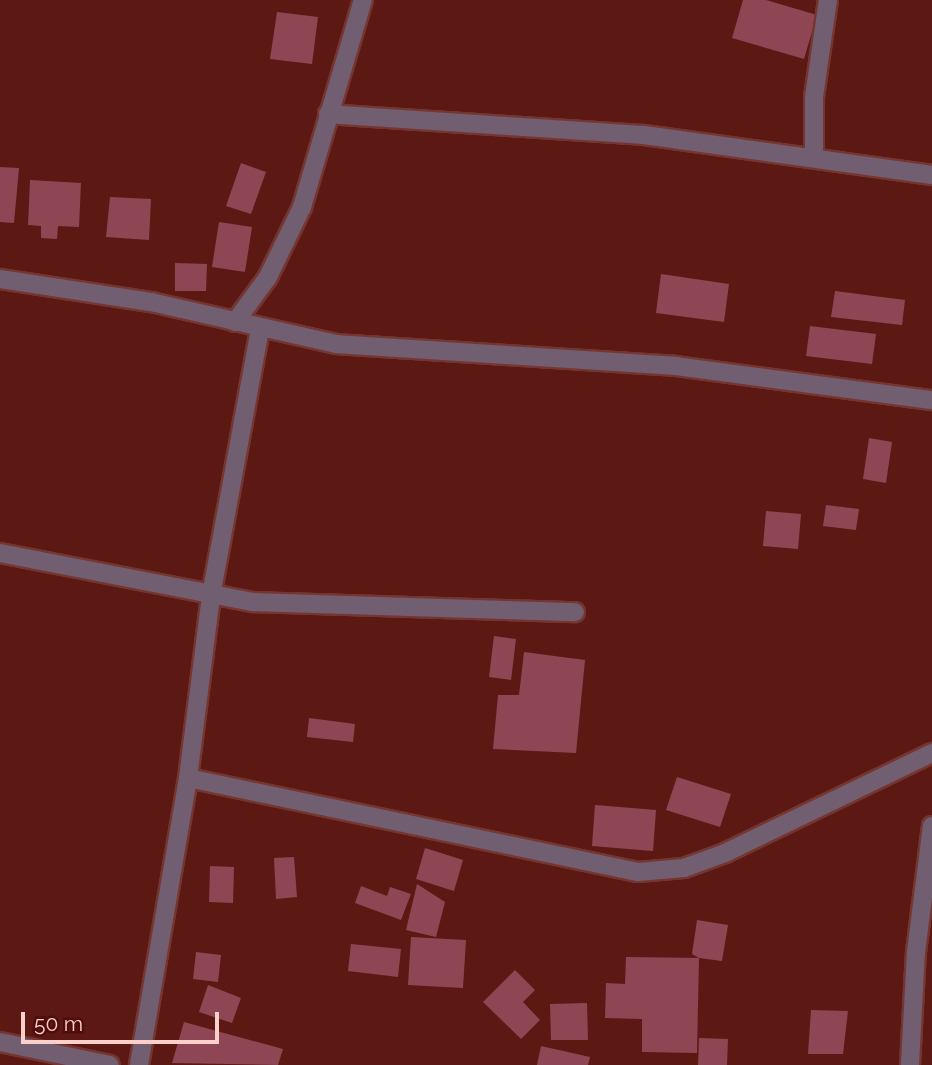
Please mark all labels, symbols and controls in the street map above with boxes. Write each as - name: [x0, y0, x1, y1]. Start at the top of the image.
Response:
- scale bar: [24, 998, 222, 1042]
- text: 50 m: [34, 1011, 83, 1036]

